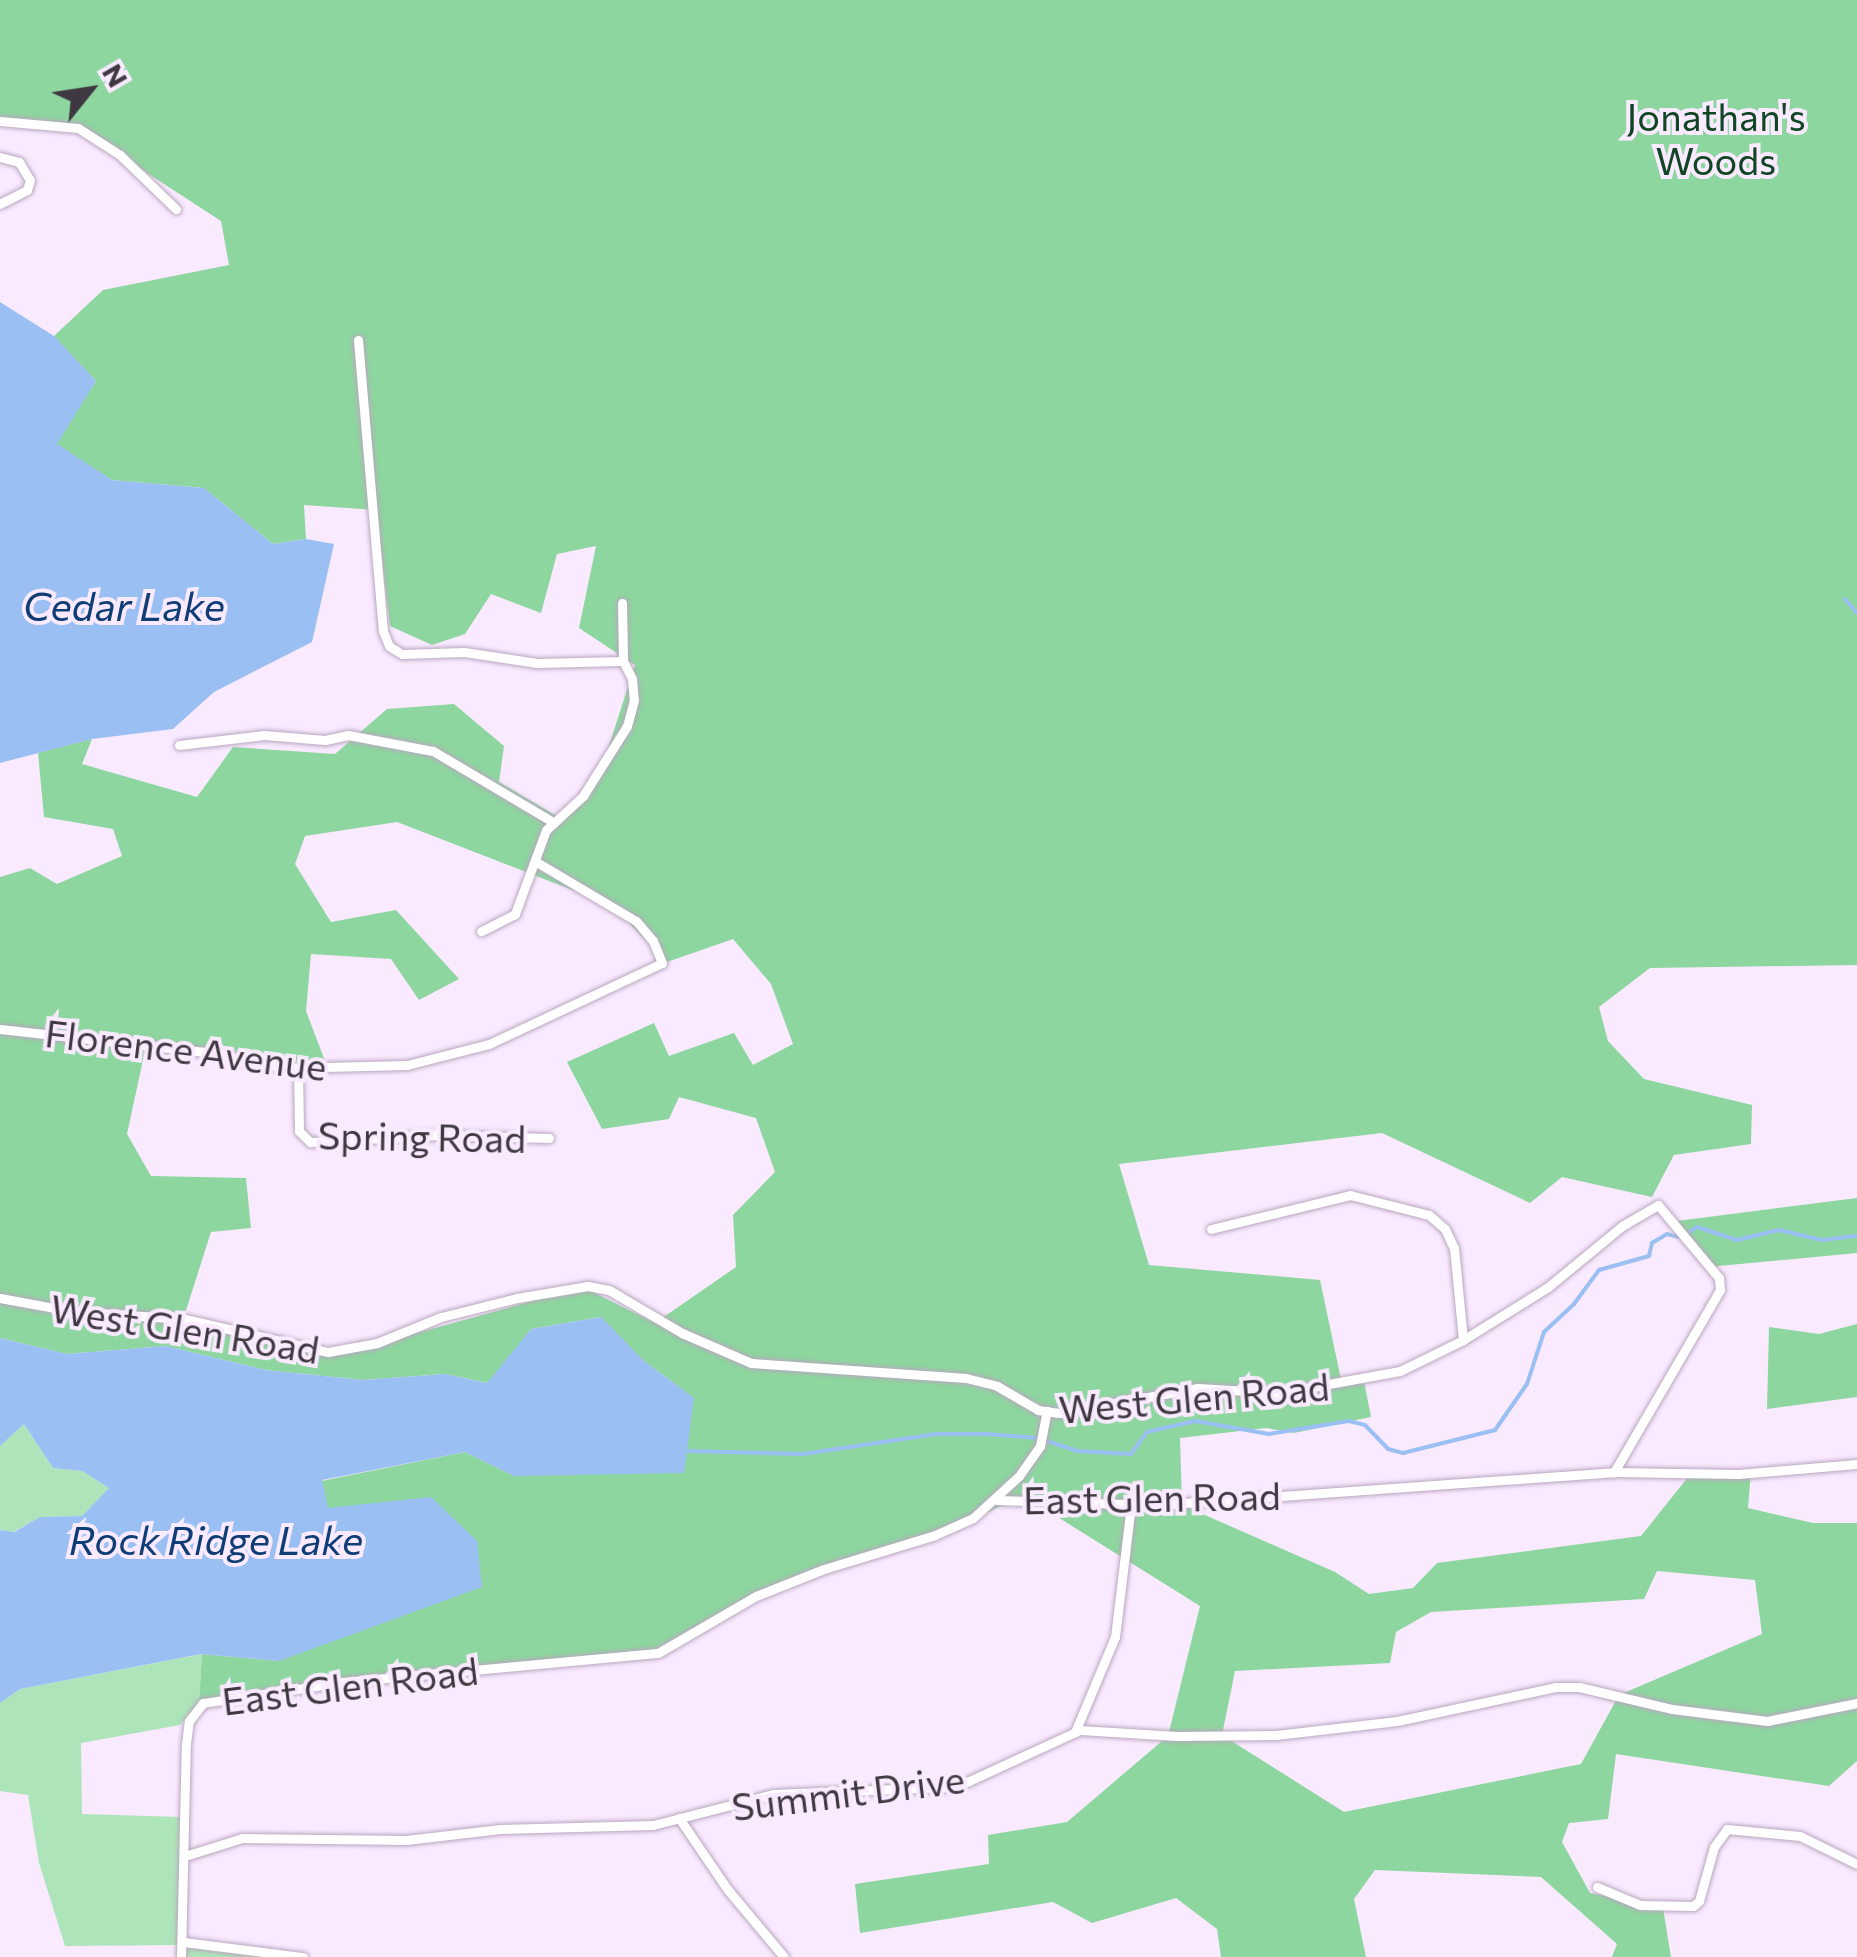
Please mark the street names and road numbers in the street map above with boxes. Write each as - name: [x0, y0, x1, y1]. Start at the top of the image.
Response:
- street label: Florence Avenue: [43, 1009, 329, 1089]
- street label: Spring Road: [318, 1111, 526, 1161]
- street label: West Glen Road: [47, 1284, 323, 1372]
- street label: West Glen Road: [1057, 1362, 1331, 1432]
- street label: East Glen Road: [1023, 1472, 1281, 1522]
- street label: East Glen Road: [219, 1647, 481, 1723]
- street label: Summit Drive: [729, 1755, 967, 1829]

